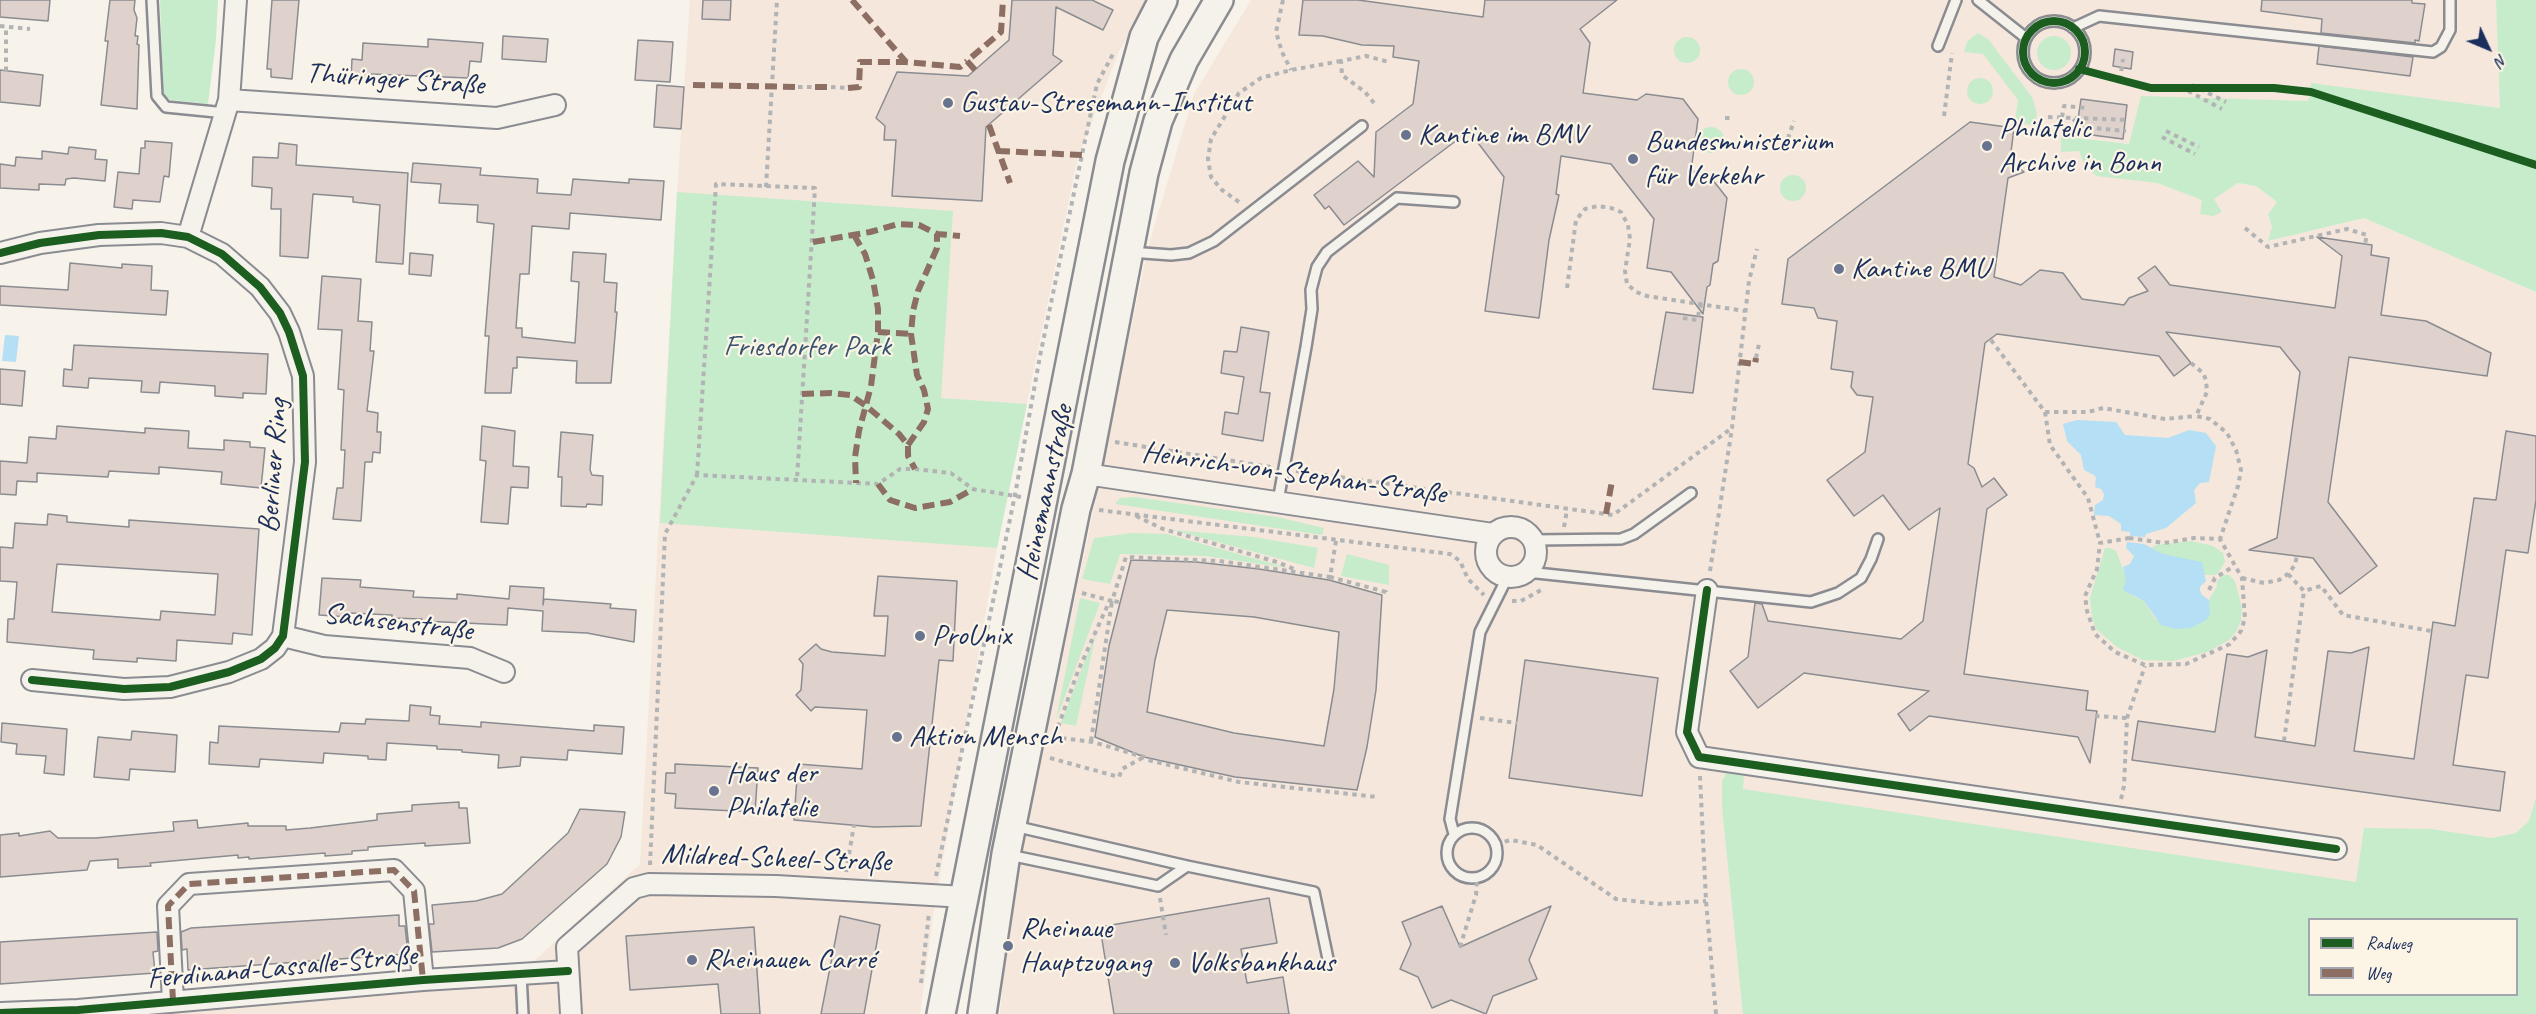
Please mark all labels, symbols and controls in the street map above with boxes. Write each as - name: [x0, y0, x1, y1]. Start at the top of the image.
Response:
- north arrow: [2458, 18, 2518, 78]
- text: N: [2490, 50, 2512, 71]
- street label: Thüringer Straße: [305, 56, 485, 104]
- place label: Gustav-Stresemann-Institut: [960, 85, 1251, 121]
- marker: Gustav-Stresemann-Institut: [941, 96, 955, 110]
- place label: Philatelic Archive in Bonn: [1999, 111, 2161, 182]
- place label: Kantine im BMV: [1418, 117, 1586, 153]
- place label: Bundesministerium für Verkehr: [1645, 124, 1833, 195]
- marker: Kantine im BMV: [1399, 128, 1413, 142]
- marker: Philatelic Archive in Bonn: [1980, 139, 1994, 153]
- marker: Bundesministerium für Verkehr: [1626, 152, 1640, 166]
- place label: Kantine BMU: [1851, 251, 1989, 287]
- marker: Kantine BMU: [1832, 262, 1846, 276]
- park label: Friesdorfer Park: [723, 329, 891, 365]
- street label: Berliner Ring: [251, 398, 297, 534]
- street label: Heinemannstraße: [1010, 402, 1082, 584]
- street label: Heinrich-von-Stephan-Straße: [1140, 435, 1448, 513]
- street label: Sachsenstraße: [321, 596, 475, 650]
- place label: ProUnix: [932, 618, 1011, 654]
- marker: ProUnix: [913, 629, 927, 643]
- place label: Aktion Mensch: [909, 719, 1062, 755]
- marker: Aktion Mensch: [890, 730, 904, 744]
- place label: Haus der Philatelie: [726, 756, 817, 826]
- marker: Haus der Philatelie: [707, 784, 721, 798]
- street label: Mildred-Scheel-Straße: [661, 837, 891, 881]
- place label: Rheinaue Hauptzugang: [1020, 911, 1151, 982]
- legend: [2308, 918, 2518, 996]
- text: Radweg: [2366, 932, 2412, 954]
- street label: Ferdinand-Lassalle-Straße: [146, 938, 418, 998]
- marker: Rheinaue Hauptzugang: [1001, 939, 1015, 953]
- place label: Rheinauen Carré: [704, 942, 875, 978]
- place label: Volksbankhaus: [1187, 945, 1335, 981]
- marker: Rheinauen Carré: [685, 953, 699, 967]
- marker: Volksbankhaus: [1168, 956, 1182, 970]
- text: Weg: [2366, 962, 2391, 984]

